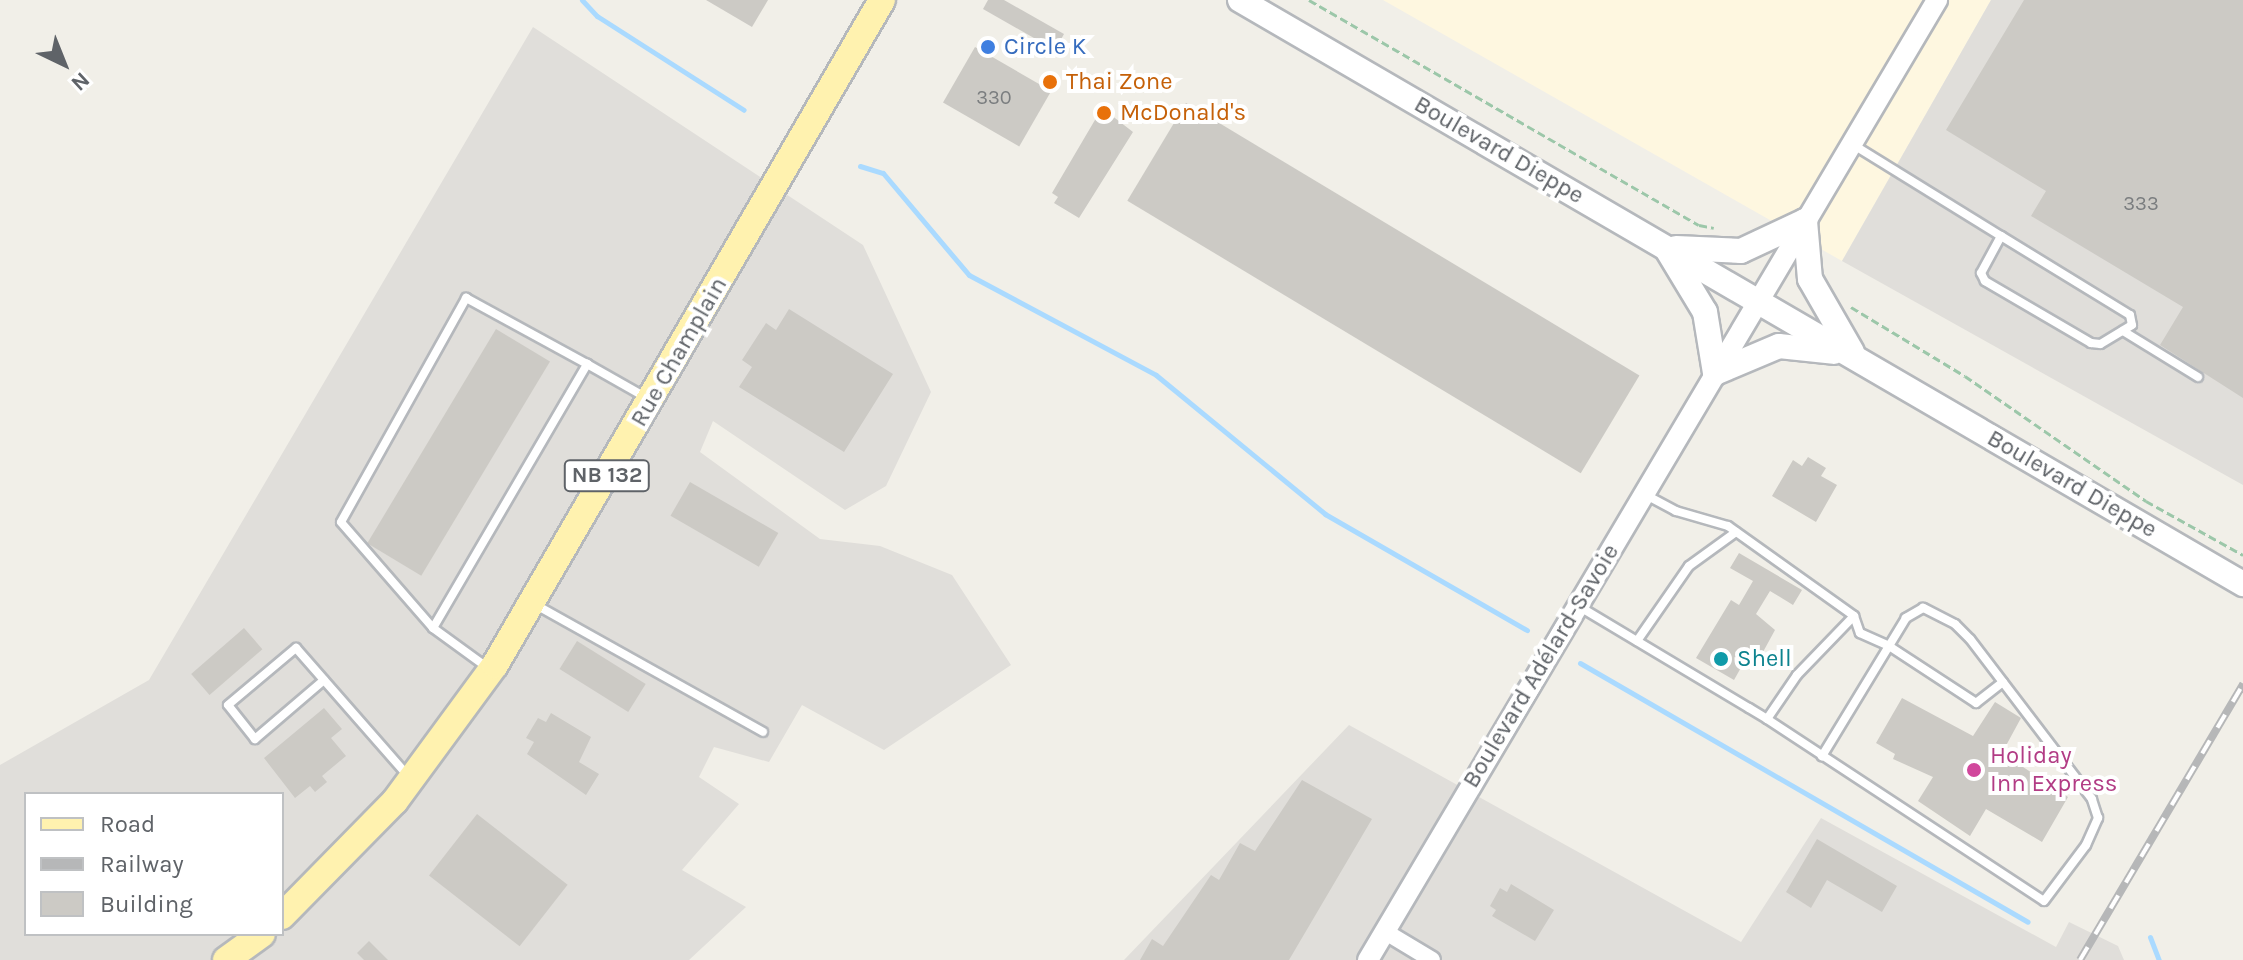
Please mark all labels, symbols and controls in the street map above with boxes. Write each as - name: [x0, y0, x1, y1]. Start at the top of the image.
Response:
- north arrow: [24, 24, 104, 104]
- place label: Circle K: [1004, 33, 1086, 61]
- marker: Circle K: [979, 38, 997, 56]
- text: N: [66, 67, 95, 96]
- place label: Thai Zone: [1066, 68, 1173, 96]
- marker: Thai Zone: [1041, 73, 1059, 91]
- house number: 330: [976, 85, 1012, 109]
- street label: Boulevard Dieppe: [1409, 90, 1589, 210]
- place label: McDonald's: [1120, 99, 1246, 127]
- marker: McDonald's: [1095, 104, 1113, 122]
- house number: 333: [2123, 191, 2159, 215]
- street label: Rue Champlain: [625, 272, 733, 432]
- street label: Boulevard Dieppe: [1982, 424, 2162, 544]
- road number: NB 132: [563, 458, 651, 494]
- street label: Boulevard Adélard-Savoie: [1457, 539, 1625, 793]
- place label: Shell: [1737, 645, 1792, 673]
- marker: Shell: [1712, 650, 1730, 668]
- place label: Holiday Inn Express: [1990, 742, 2117, 798]
- marker: Holiday Inn Express: [1965, 761, 1983, 779]
- legend: [24, 792, 284, 936]
- text: Road: [100, 810, 155, 838]
- text: Railway: [100, 850, 184, 878]
- text: Building: [100, 890, 193, 918]

